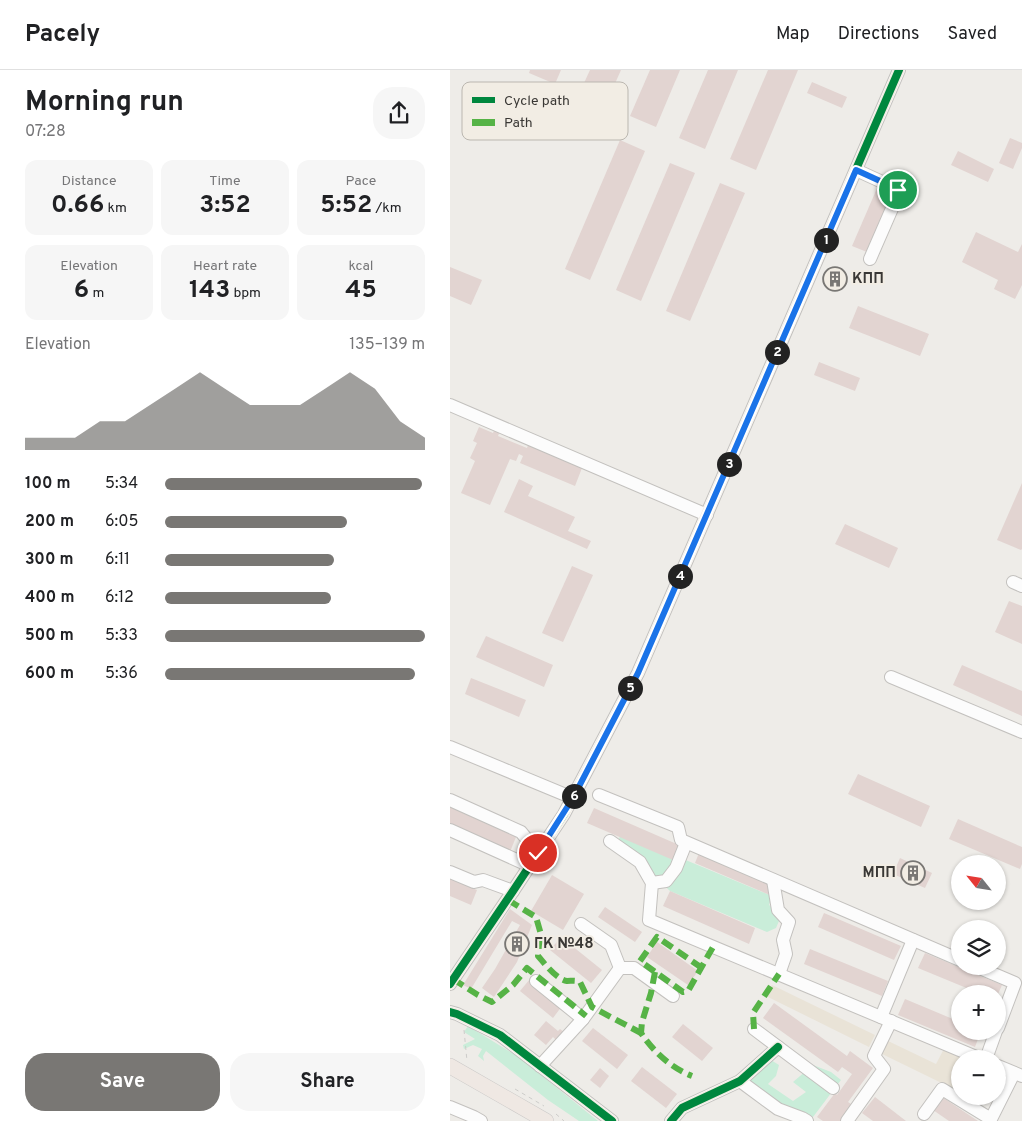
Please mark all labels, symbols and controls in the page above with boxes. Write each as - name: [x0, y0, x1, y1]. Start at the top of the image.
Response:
- text: Pacely: [25, 20, 100, 50]
- text: Map: [776, 23, 810, 46]
- text: Directions: [838, 23, 920, 46]
- text: Saved: [948, 23, 997, 46]
- legend: [462, 82, 628, 140]
- text: Morning run: [25, 85, 184, 121]
- button: share: [373, 87, 425, 139]
- text: Cycle path: [504, 93, 570, 110]
- text: Path: [504, 115, 533, 132]
- text: 07:28: [25, 122, 66, 142]
- pin: [877, 169, 919, 211]
- text: Distance: [62, 173, 116, 190]
- text: Time: [209, 173, 241, 190]
- text: Pace: [346, 173, 376, 190]
- icon: arrive: [884, 176, 912, 204]
- text: 0.66: [51, 190, 104, 222]
- text: 3:52: [199, 190, 251, 222]
- text: 5:52: [320, 190, 372, 222]
- text: km: [104, 200, 127, 217]
- text: /km: [372, 200, 402, 217]
- pin: 1: [814, 228, 838, 252]
- text: 1: [824, 232, 829, 249]
- text: Elevation: [60, 258, 118, 275]
- text: Heart rate: [193, 258, 257, 275]
- text: kcal: [349, 258, 373, 275]
- building icon: КПП: [822, 266, 848, 292]
- place label: КПП: [852, 270, 884, 289]
- text: 6: [74, 275, 89, 307]
- text: 143: [189, 275, 230, 307]
- text: 45: [345, 275, 377, 307]
- text: m: [89, 285, 104, 302]
- text: bpm: [230, 285, 261, 302]
- text: Elevation: [25, 335, 91, 355]
- text: 135–139 m: [349, 335, 425, 355]
- pin: 2: [764, 340, 790, 364]
- text: 2: [773, 344, 782, 361]
- pin: 3: [716, 452, 742, 476]
- text: 3: [725, 456, 734, 473]
- text: 100 m: [25, 474, 71, 494]
- text: 5:34: [105, 474, 138, 494]
- text: 200 m: [25, 512, 74, 532]
- text: 6:05: [105, 512, 138, 532]
- text: 300 m: [25, 550, 73, 570]
- text: 6:11: [105, 550, 130, 570]
- pin: 4: [668, 564, 692, 588]
- text: 4: [676, 568, 685, 585]
- text: 400 m: [25, 588, 74, 608]
- text: 6:12: [105, 588, 134, 608]
- text: 500 m: [25, 626, 74, 646]
- text: 5:33: [105, 626, 138, 646]
- text: 600 m: [25, 664, 74, 684]
- text: 5:36: [105, 664, 138, 684]
- pin: 5: [618, 676, 642, 700]
- text: 5: [626, 680, 635, 697]
- pin: 6: [562, 784, 586, 808]
- text: 6: [570, 788, 579, 805]
- pin: [517, 832, 559, 874]
- icon: check: [524, 839, 552, 867]
- north arrow: [951, 855, 1006, 910]
- map controls: [951, 855, 1006, 1105]
- building icon: МПП: [900, 860, 926, 886]
- place label: МПП: [863, 864, 896, 883]
- button: layers: [951, 920, 1006, 975]
- building icon: ГК №48: [504, 931, 530, 957]
- place label: ГК №48: [534, 935, 594, 954]
- button: +: [951, 985, 1006, 1040]
- button: −: [951, 1050, 1006, 1105]
- button: Save: [25, 1053, 220, 1111]
- button: Share: [230, 1053, 425, 1111]

